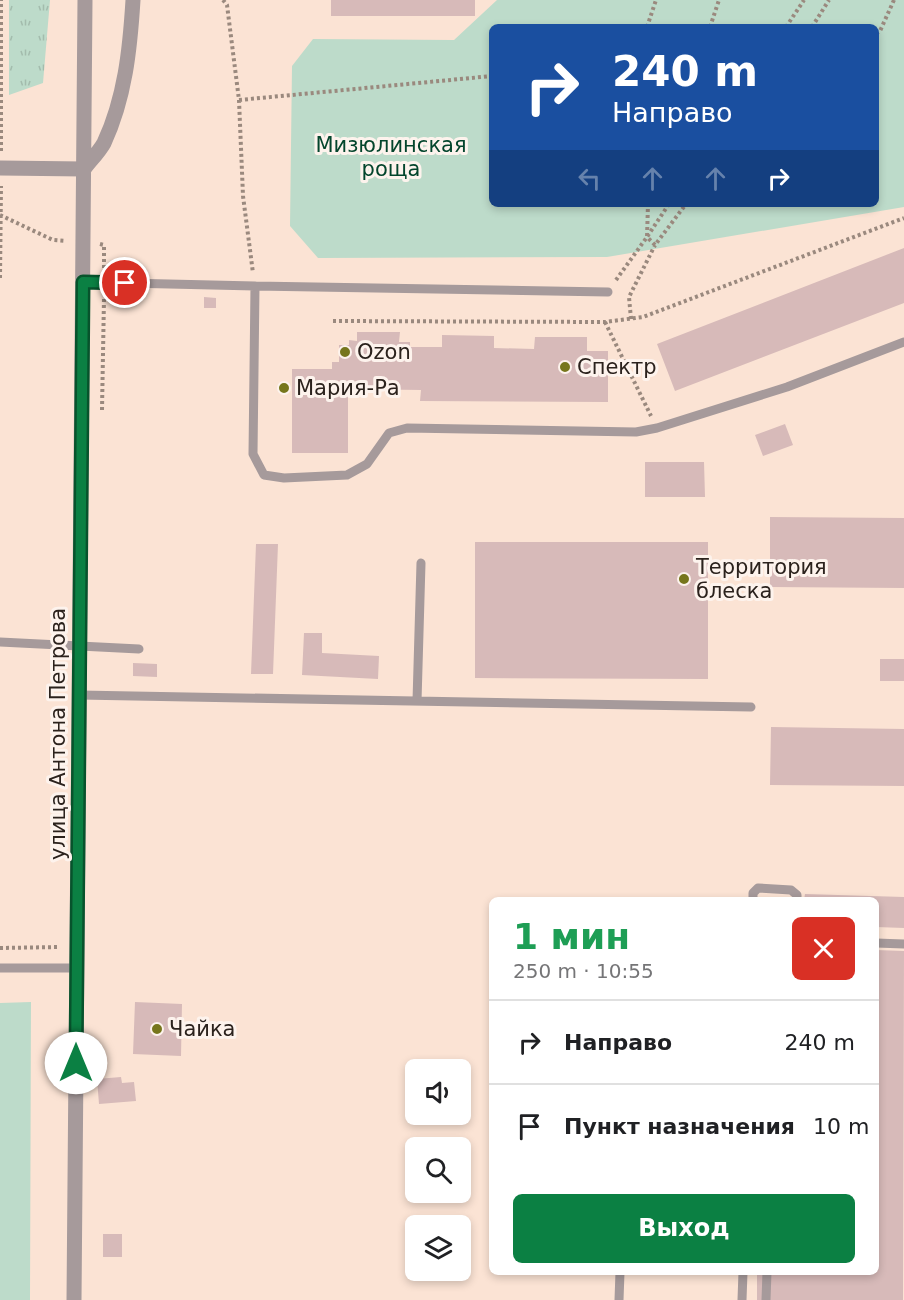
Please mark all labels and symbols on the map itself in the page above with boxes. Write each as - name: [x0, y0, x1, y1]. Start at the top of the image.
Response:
- park label: Мизюлинская роща: [315, 133, 467, 181]
- pin: [99, 257, 150, 308]
- place label: Ozon: [357, 340, 411, 364]
- marker: Ozon: [338, 345, 352, 359]
- place label: Спектр: [577, 355, 657, 379]
- marker: Спектр: [558, 360, 572, 374]
- place label: Мария-Ра: [296, 376, 400, 400]
- marker: Мария-Ра: [277, 381, 291, 395]
- place label: Территория блеска: [695, 555, 827, 603]
- marker: Территория блеска: [677, 572, 691, 586]
- street label: улица Антона Петрова: [46, 608, 70, 860]
- place label: Чайка: [169, 1017, 235, 1041]
- marker: Чайка: [150, 1022, 164, 1036]
- position arrow: [44, 1031, 108, 1095]

